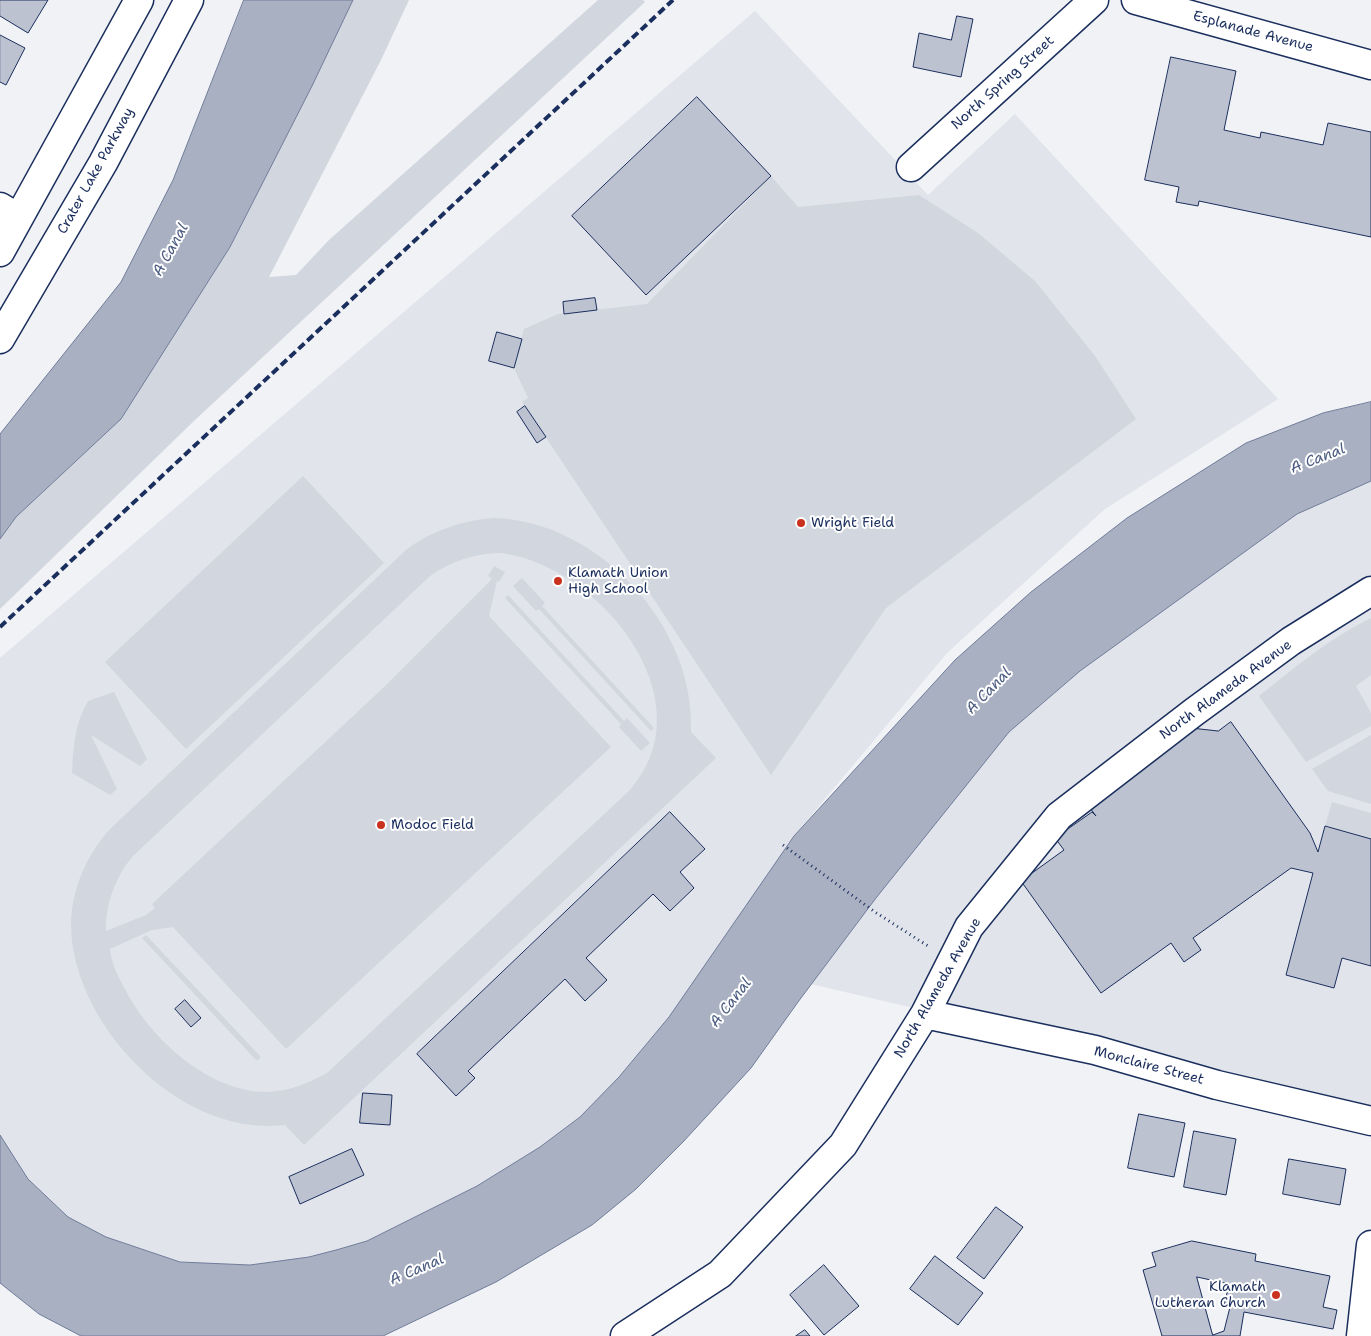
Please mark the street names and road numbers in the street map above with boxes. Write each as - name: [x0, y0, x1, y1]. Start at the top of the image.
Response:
- street label: Esplanade Avenue: [1191, 8, 1315, 56]
- street label: North Spring Street: [948, 32, 1058, 134]
- street label: Crater Lake Parkway: [54, 105, 138, 237]
- street label: North Alameda Avenue: [1157, 636, 1295, 744]
- street label: North Alameda Avenue: [891, 915, 985, 1061]
- street label: Monclaire Street: [1092, 1043, 1206, 1089]

